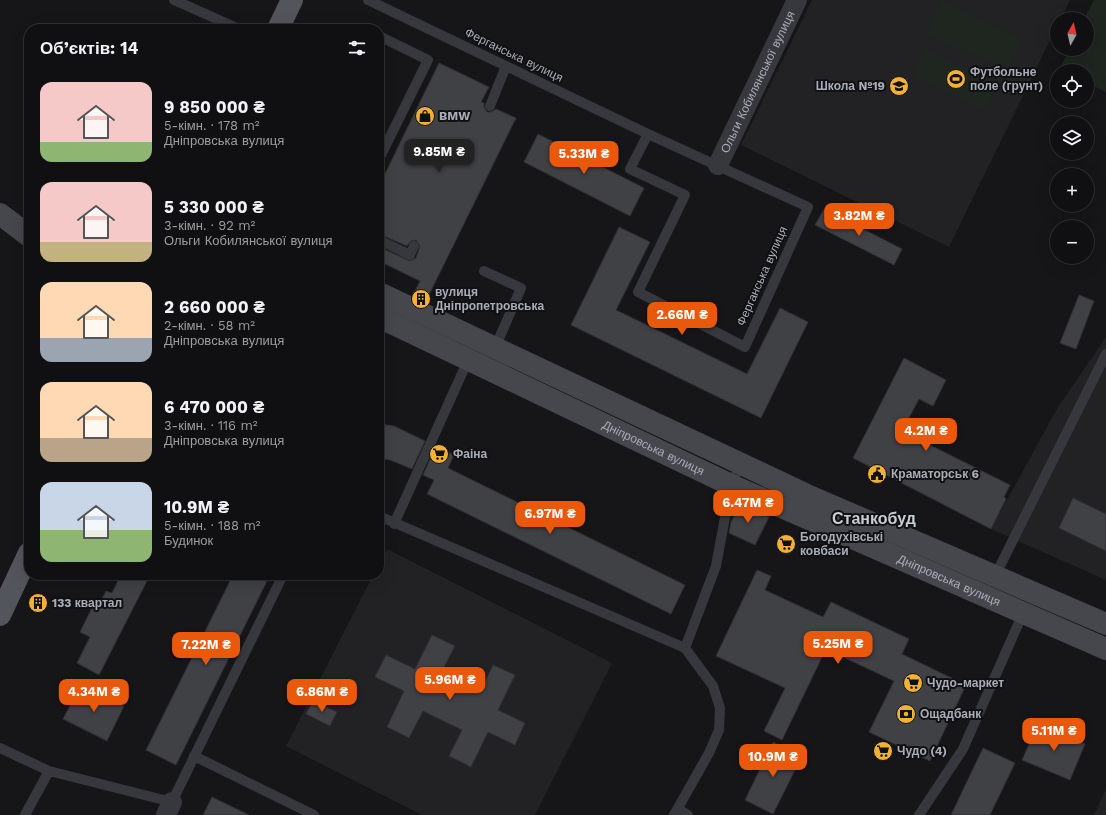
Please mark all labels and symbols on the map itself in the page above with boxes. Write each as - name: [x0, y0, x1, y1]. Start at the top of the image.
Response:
- street label: Ольги Кобилянської вулиця: [718, 9, 798, 155]
- north arrow: [1050, 12, 1094, 56]
- street label: Ферганська вулиця: [463, 25, 565, 85]
- place label: Футбольне поле (грунт): [970, 65, 1043, 93]
- sports icon: Футбольне поле (грунт): [945, 68, 967, 90]
- school or university icon: Школа №19: [888, 75, 910, 97]
- place label: Школа №19: [816, 79, 885, 93]
- shop icon: BMW: [414, 105, 436, 127]
- place label: BMW: [439, 109, 470, 123]
- pin: 9.85M ₴: [402, 139, 476, 173]
- pin: 5.33M ₴: [547, 141, 621, 175]
- pin: 3.82M ₴: [822, 203, 896, 237]
- street label: Ферганська вулиця: [734, 224, 790, 328]
- place label: вулиця Дніпропетровська: [435, 285, 544, 313]
- building icon: вулиця Дніпропетровська: [410, 288, 432, 310]
- pin: 2.66M ₴: [645, 302, 719, 336]
- street label: Дніпровська вулиця: [600, 418, 707, 478]
- pin: 4.2M ₴: [893, 418, 959, 452]
- supermarket icon: Фаіна: [428, 443, 450, 465]
- place label: Фаіна: [453, 447, 487, 461]
- public building icon: Краматорськ 6: [866, 463, 888, 485]
- place label: Краматорськ 6: [891, 467, 979, 481]
- pin: 6.47M ₴: [711, 490, 785, 524]
- pin: 6.97M ₴: [513, 501, 587, 535]
- district label: Станкобуд: [832, 509, 916, 528]
- place label: Богодухівські ковбаси: [800, 530, 883, 558]
- supermarket icon: Богодухівські ковбаси: [775, 533, 797, 555]
- street label: Дніпровська вулиця: [895, 552, 1003, 609]
- building icon: 133 квартал: [27, 592, 49, 614]
- place label: 133 квартал: [52, 596, 122, 610]
- pin: 5.25M ₴: [801, 631, 875, 665]
- pin: 7.22M ₴: [169, 632, 243, 666]
- pin: 5.96M ₴: [413, 667, 487, 701]
- supermarket icon: Чудо-маркет: [902, 672, 924, 694]
- place label: Чудо-маркет: [927, 676, 1004, 690]
- pin: 4.34M ₴: [57, 679, 131, 713]
- pin: 6.86M ₴: [285, 679, 359, 713]
- bank icon: Ощадбанк: [895, 703, 917, 725]
- place label: Ощадбанк: [920, 707, 982, 721]
- pin: 5.11M ₴: [1017, 718, 1091, 752]
- supermarket icon: Чудо (4): [872, 740, 894, 762]
- pin: 10.9M ₴: [736, 744, 810, 778]
- place label: Чудо (4): [897, 744, 947, 758]

